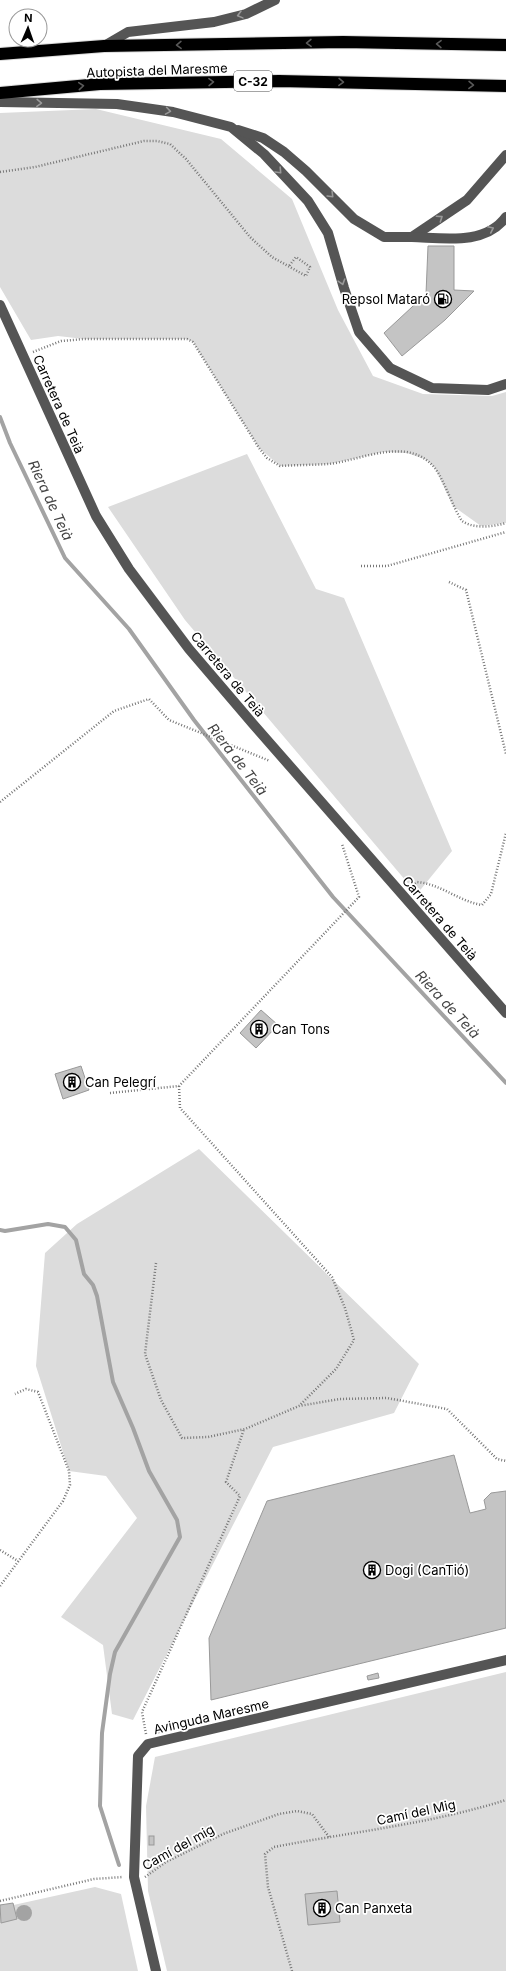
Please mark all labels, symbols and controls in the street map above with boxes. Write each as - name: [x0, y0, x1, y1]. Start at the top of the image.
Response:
- north arrow: [8, 8, 48, 48]
- text: N: [24, 11, 33, 25]
- one-way arrow: [236, 11, 243, 19]
- one-way arrow: [306, 39, 312, 47]
- one-way arrow: [176, 40, 182, 49]
- one-way arrow: [436, 40, 442, 48]
- street label: Autopista del Maresme: [86, 60, 228, 80]
- road number: C-32: [234, 71, 272, 91]
- one-way arrow: [208, 78, 214, 86]
- one-way arrow: [338, 78, 344, 86]
- one-way arrow: [78, 81, 84, 90]
- one-way arrow: [468, 81, 474, 89]
- one-way arrow: [36, 99, 42, 107]
- one-way arrow: [165, 106, 172, 115]
- one-way arrow: [274, 166, 282, 174]
- one-way arrow: [326, 190, 333, 198]
- one-way arrow: [436, 215, 443, 223]
- one-way arrow: [487, 226, 494, 234]
- one-way arrow: [337, 278, 346, 285]
- fuel station icon: Repsol Mataró: [433, 289, 453, 309]
- place label: Repsol Mataró: [342, 291, 430, 307]
- street label: Carretera de Teià: [30, 352, 88, 456]
- water label: Riera de Teià: [25, 457, 77, 543]
- street label: Carretera de Teià: [188, 628, 268, 720]
- water label: Riera de Teià: [205, 720, 272, 799]
- street label: Carretera de Teià: [399, 873, 481, 963]
- water label: Riera de Teià: [412, 967, 484, 1042]
- building icon: Can Tons: [249, 1019, 269, 1039]
- place label: Can Tons: [272, 1021, 330, 1037]
- building icon: Can Pelegrí: [62, 1072, 82, 1092]
- place label: Can Pelegrí: [85, 1074, 157, 1090]
- building icon: Dogi (CanTió): [362, 1560, 382, 1580]
- place label: Dogi (CanTió): [385, 1562, 469, 1578]
- street label: Avinguda Maresme: [152, 1695, 270, 1737]
- street label: Camí del Mig: [375, 1796, 457, 1828]
- street label: Camí del mig: [139, 1821, 217, 1873]
- building icon: Can Panxeta: [312, 1898, 332, 1918]
- place label: Can Panxeta: [335, 1900, 412, 1916]

